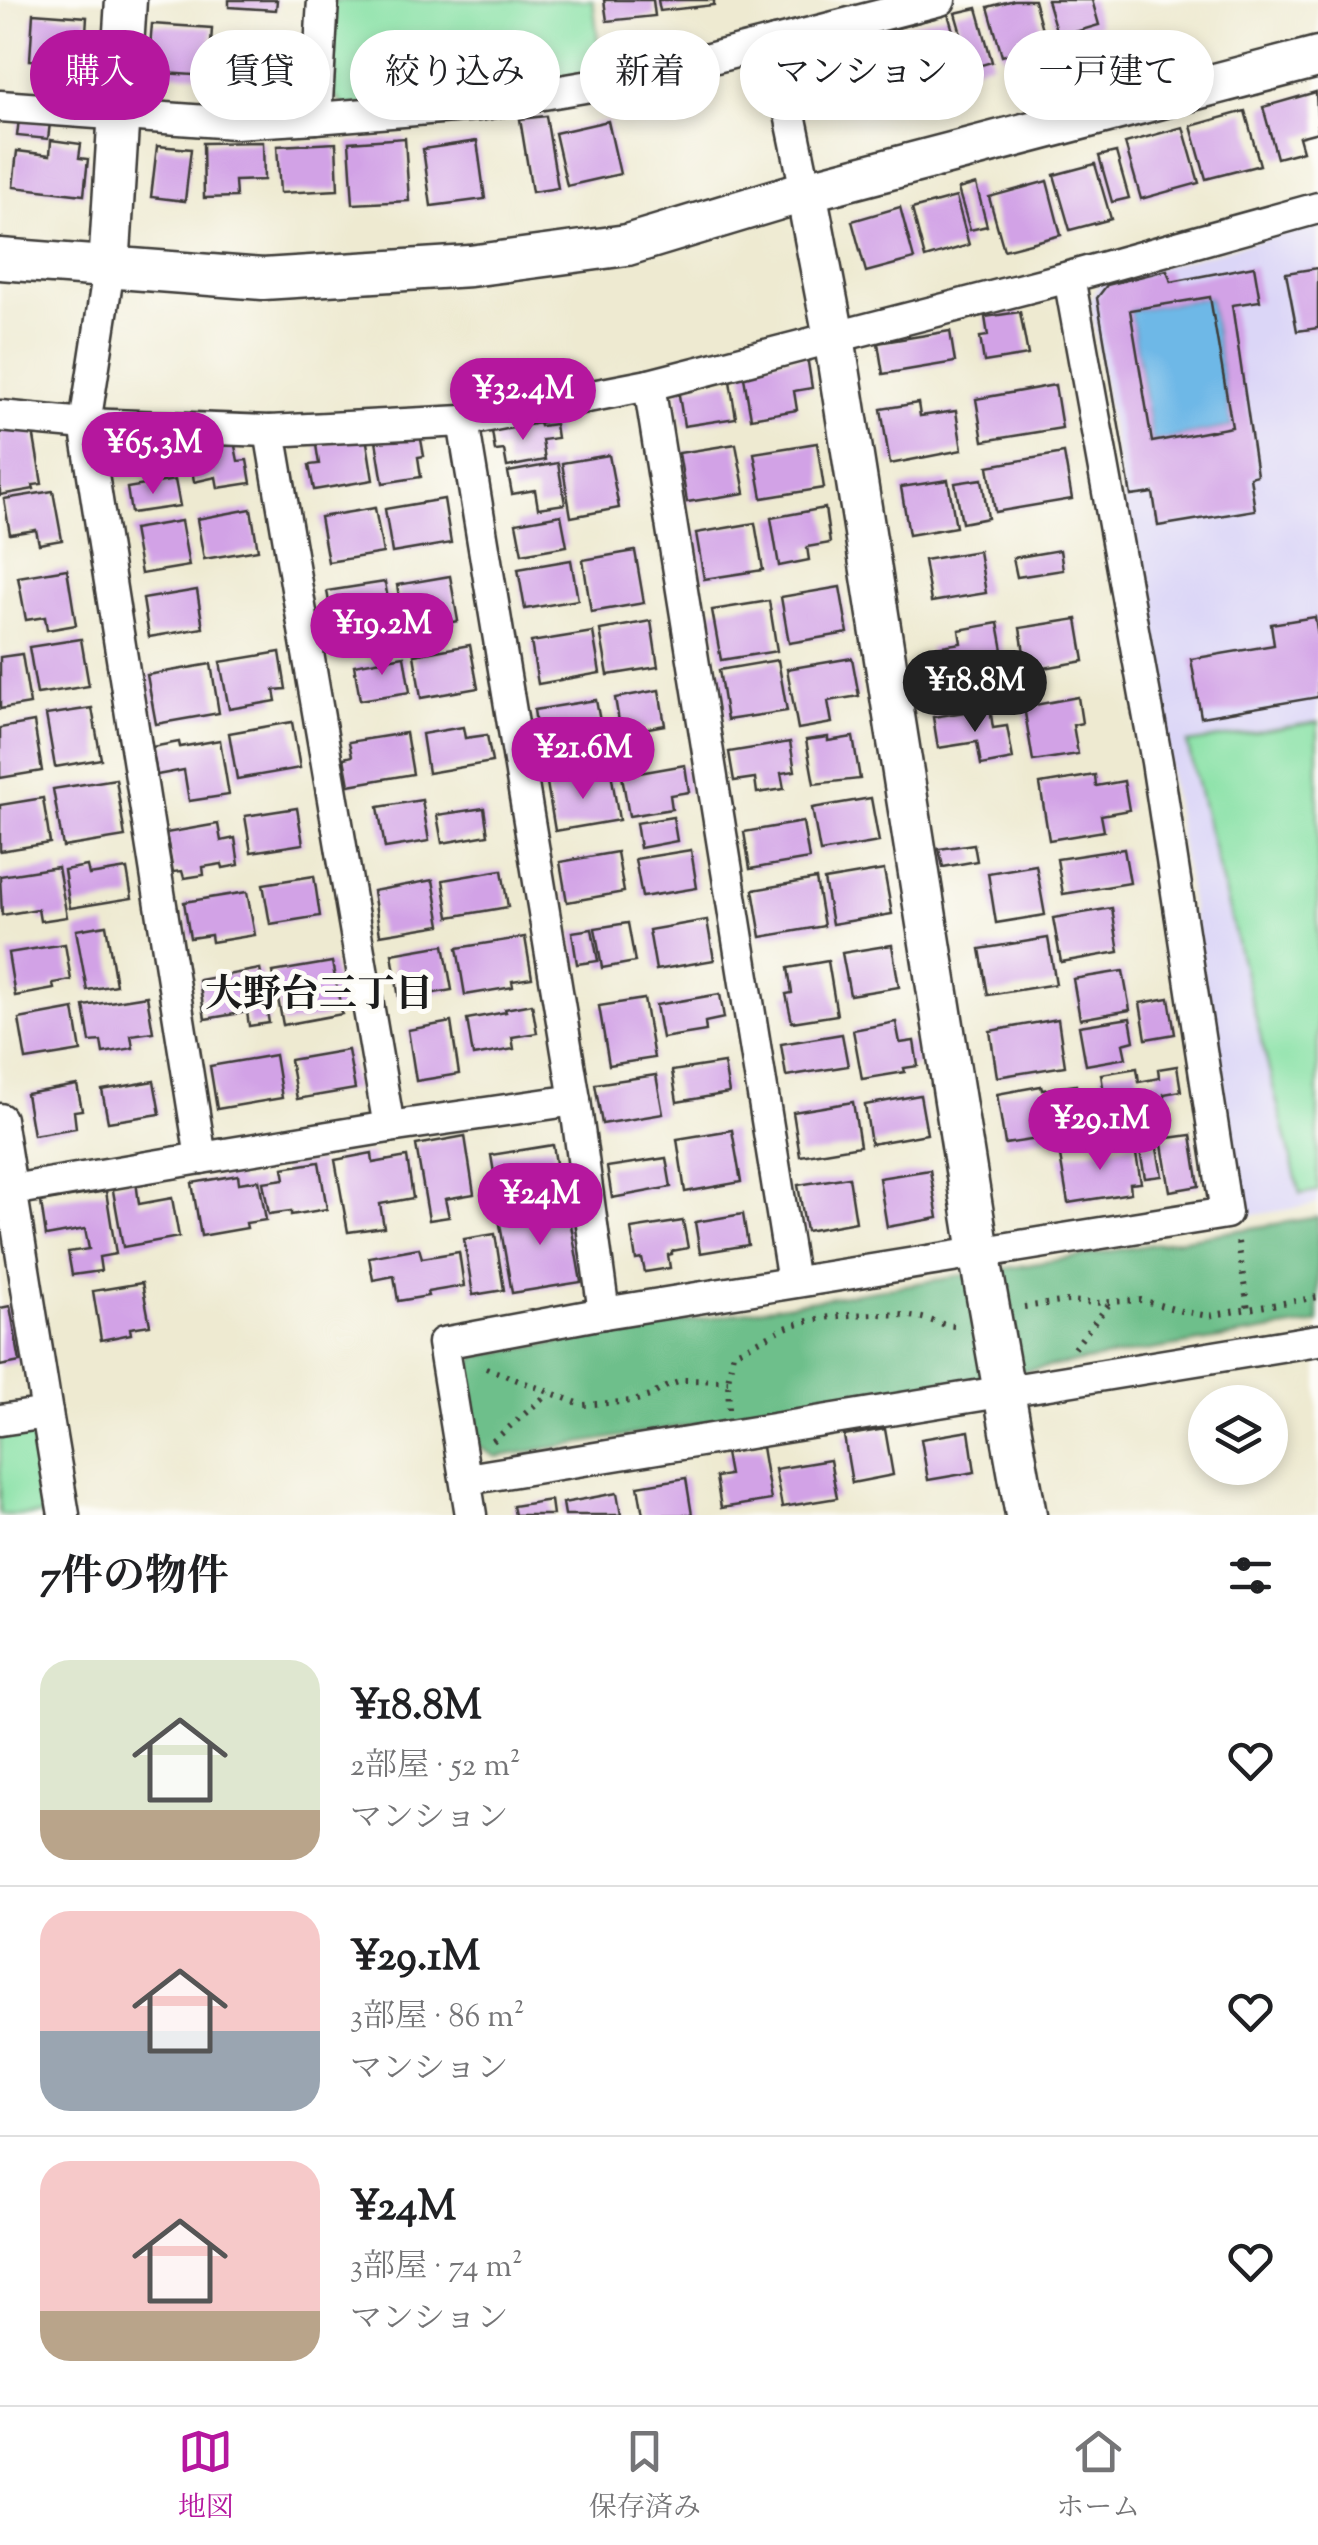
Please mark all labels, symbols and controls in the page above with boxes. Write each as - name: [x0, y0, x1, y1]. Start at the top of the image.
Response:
- chip: 購入: [30, 30, 170, 120]
- chip: 賃貸: [190, 30, 330, 120]
- chip: 絞り込み: [350, 30, 560, 120]
- chip: 新着: [580, 30, 720, 120]
- chip: マンション: [740, 30, 984, 120]
- chip: 一戸建て: [1004, 30, 1214, 120]
- pin: ¥32.4M: [442, 358, 604, 443]
- text: ¥32.4M: [472, 367, 574, 413]
- pin: ¥65.3M: [72, 412, 234, 497]
- text: ¥65.3M: [104, 421, 202, 467]
- pin: ¥19.2M: [301, 593, 463, 678]
- text: ¥19.2M: [332, 602, 432, 648]
- pin: ¥18.8M: [894, 650, 1056, 735]
- text: ¥18.8M: [925, 659, 1025, 705]
- pin: ¥21.6M: [502, 717, 664, 802]
- text: ¥21.6M: [534, 726, 632, 772]
- district label: 大野台三丁目: [205, 970, 433, 1024]
- pin: ¥29.1M: [1019, 1088, 1181, 1173]
- text: ¥29.1M: [1050, 1097, 1150, 1143]
- pin: ¥24M: [481, 1163, 599, 1248]
- text: ¥24M: [500, 1172, 580, 1218]
- map controls: [1188, 1385, 1288, 1485]
- button: layers: [1188, 1385, 1288, 1485]
- icon: filters: [1223, 1548, 1278, 1603]
- text: 7件の物件: [40, 1549, 229, 1609]
- text: ¥18.8M: [350, 1678, 482, 1738]
- icon: home: [120, 1700, 240, 1820]
- icon: heart: [1223, 1733, 1278, 1788]
- text: 2部屋 · 52 m²: [350, 1744, 521, 1790]
- text: マンション: [350, 1796, 509, 1842]
- text: ¥29.1M: [350, 1929, 480, 1989]
- icon: home: [120, 1951, 240, 2071]
- icon: heart: [1223, 1984, 1278, 2039]
- text: 3部屋 · 86 m²: [350, 1995, 525, 2041]
- text: マンション: [350, 2047, 509, 2093]
- text: ¥24M: [350, 2179, 456, 2239]
- icon: home: [120, 2201, 240, 2321]
- icon: heart: [1223, 2234, 1278, 2289]
- text: 3部屋 · 74 m²: [350, 2245, 523, 2291]
- text: マンション: [350, 2297, 509, 2343]
- tab: 地図: [178, 2424, 234, 2529]
- tab: 保存済み: [589, 2424, 701, 2529]
- tab: ホーム: [1056, 2424, 1140, 2529]

